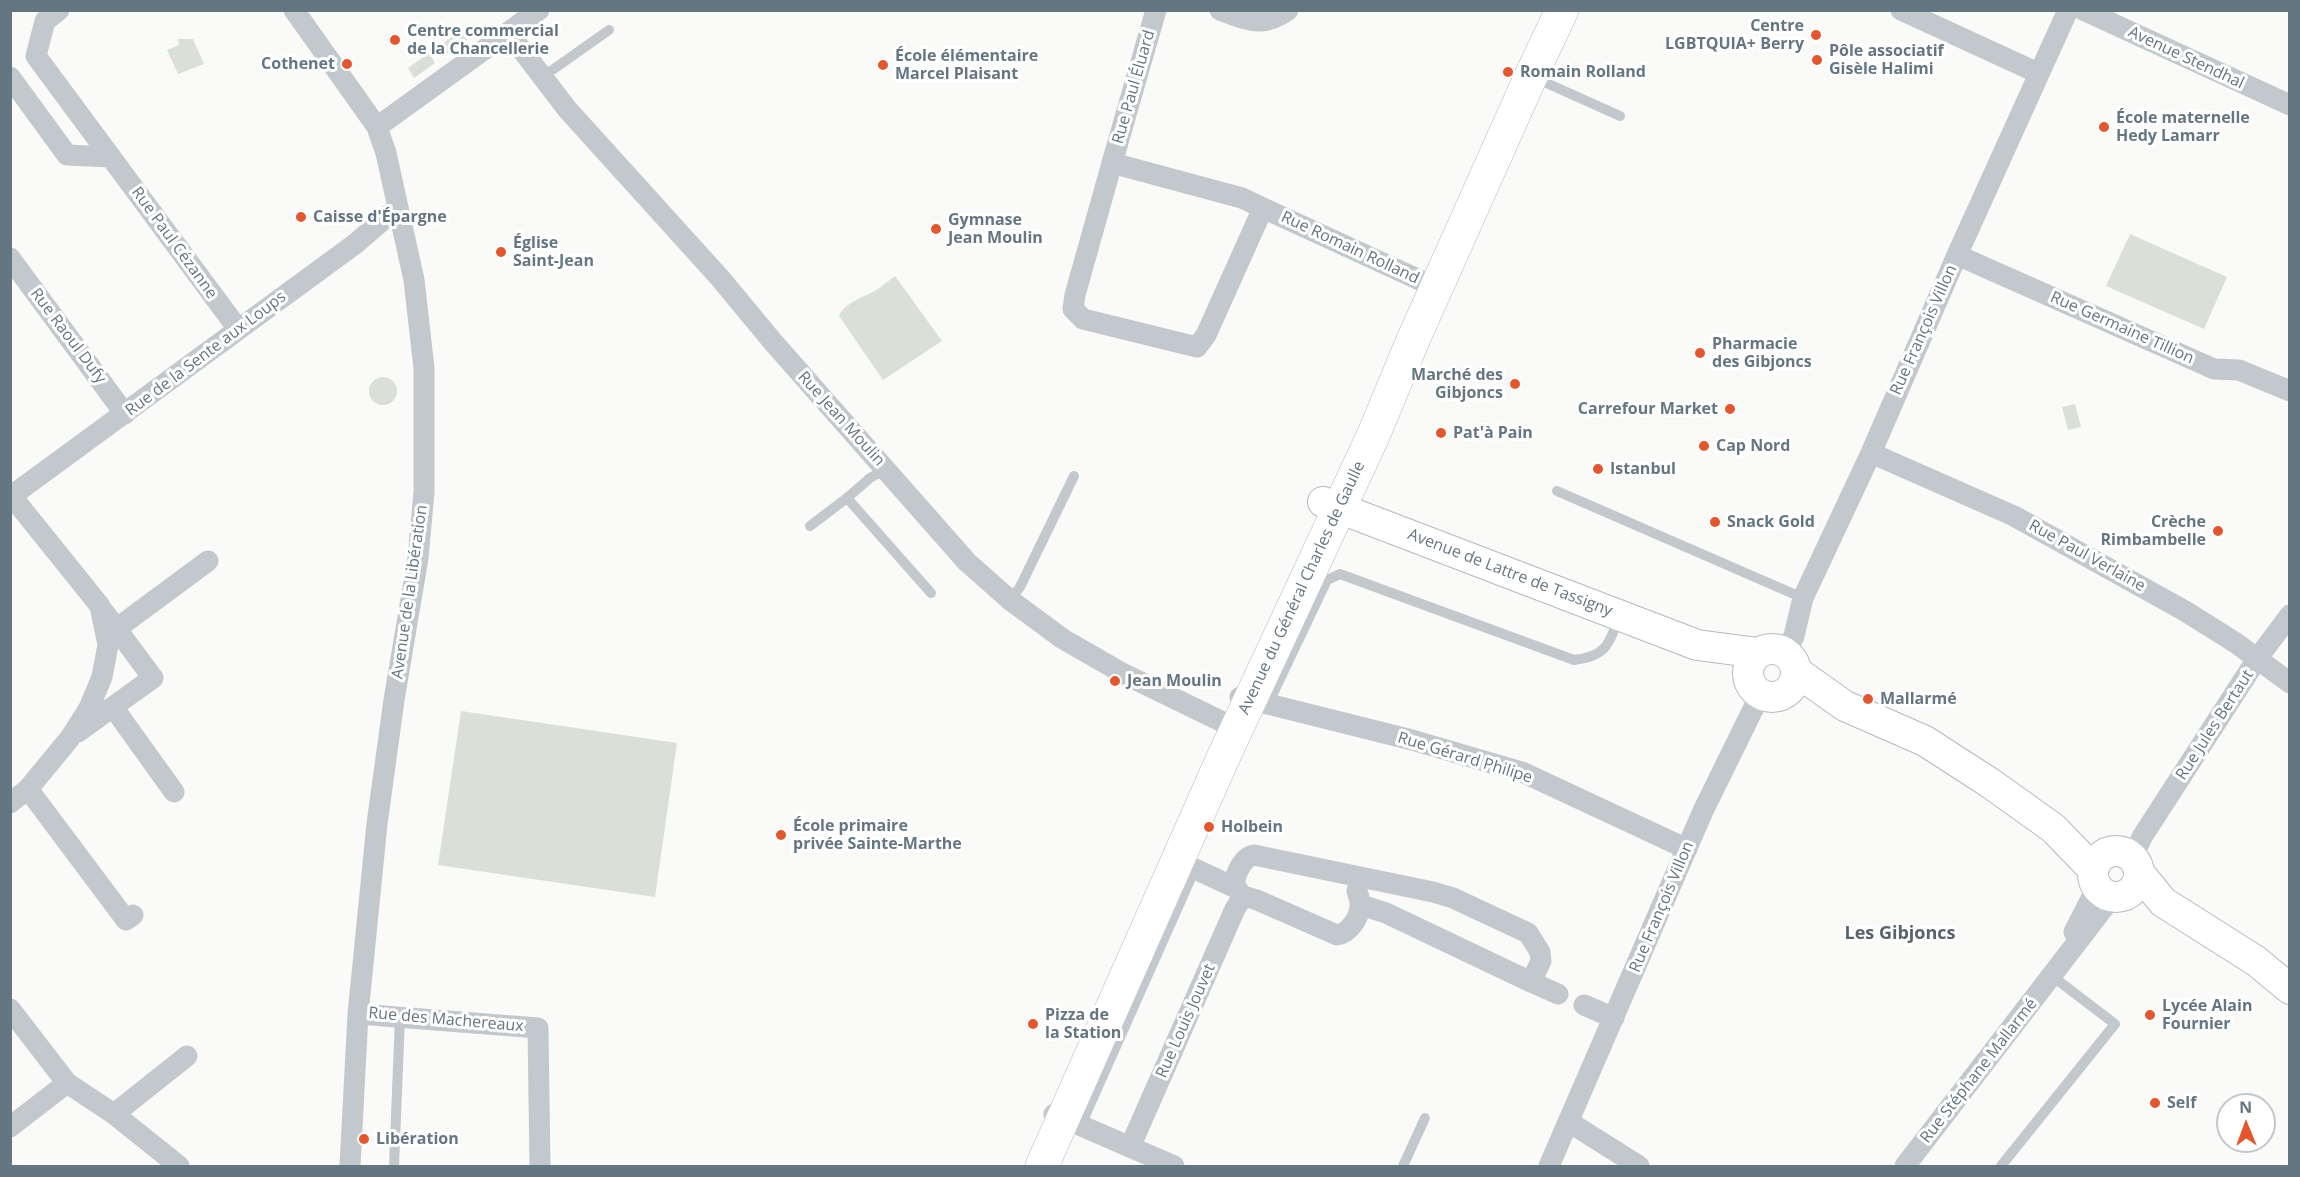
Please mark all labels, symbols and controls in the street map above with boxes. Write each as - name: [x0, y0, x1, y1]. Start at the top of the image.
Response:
- place label: Centre LGBTQUIA+ Berry: [1665, 16, 1804, 54]
- place label: Centre commercial de la Chancellerie: [407, 21, 559, 59]
- street label: Avenue Stendhal: [2125, 23, 2247, 93]
- street label: Rue Paul Éluard: [1109, 28, 1159, 146]
- marker: Centre LGBTQUIA+ Berry: [1809, 28, 1823, 42]
- marker: Centre commercial de la Chancellerie: [388, 33, 402, 47]
- place label: Pôle associatif Gisèle Halimi: [1829, 41, 1944, 79]
- place label: École élémentaire Marcel Plaisant: [895, 46, 1038, 84]
- marker: Pôle associatif Gisèle Halimi: [1810, 53, 1824, 67]
- place label: Cothenet: [261, 54, 335, 74]
- marker: Cothenet: [340, 57, 354, 71]
- marker: École élémentaire Marcel Plaisant: [876, 58, 890, 72]
- place label: Romain Rolland: [1520, 62, 1646, 82]
- marker: Romain Rolland: [1501, 65, 1515, 79]
- place label: École maternelle Hedy Lamarr: [2116, 108, 2250, 146]
- marker: École maternelle Hedy Lamarr: [2097, 120, 2111, 134]
- street label: Rue Paul Cézanne: [127, 183, 221, 303]
- place label: Caisse d'Épargne: [313, 207, 447, 227]
- street label: Rue Romain Rolland: [1278, 208, 1422, 288]
- marker: Caisse d'Épargne: [294, 210, 308, 224]
- place label: Gymnase Jean Moulin: [948, 210, 1043, 248]
- marker: Gymnase Jean Moulin: [929, 222, 943, 236]
- place label: Église Saint-Jean: [513, 233, 594, 271]
- marker: Église Saint-Jean: [494, 245, 508, 259]
- street label: Rue François Villon: [1887, 262, 1961, 398]
- street label: Rue Raoul Dufy: [26, 285, 110, 387]
- street label: Rue de la Sente aux Loups: [122, 287, 290, 421]
- street label: Rue Germaine Tillion: [2047, 288, 2197, 368]
- place label: Pharmacie des Gibjoncs: [1712, 334, 1812, 372]
- marker: Pharmacie des Gibjoncs: [1693, 346, 1707, 360]
- place label: Marché des Gibjoncs: [1411, 365, 1503, 403]
- street label: Rue Jean Moulin: [793, 368, 889, 470]
- marker: Marché des Gibjoncs: [1508, 377, 1522, 391]
- place label: Carrefour Market: [1578, 399, 1718, 419]
- marker: Carrefour Market: [1723, 402, 1737, 416]
- place label: Pat'à Pain: [1453, 423, 1533, 443]
- marker: Pat'à Pain: [1434, 426, 1448, 440]
- place label: Cap Nord: [1716, 436, 1790, 456]
- marker: Cap Nord: [1697, 439, 1711, 453]
- street label: Avenue du Général Charles de Gaulle: [1235, 458, 1369, 718]
- place label: Istanbul: [1610, 459, 1676, 479]
- marker: Istanbul: [1591, 462, 1605, 476]
- street label: Avenue de la Libération: [388, 504, 432, 680]
- place label: Snack Gold: [1727, 512, 1815, 532]
- place label: Crèche Rimbambelle: [2101, 512, 2206, 550]
- marker: Snack Gold: [1708, 515, 1722, 529]
- street label: Rue Paul Verlaine: [2025, 516, 2149, 596]
- marker: Crèche Rimbambelle: [2211, 524, 2225, 538]
- street label: Avenue de Lattre de Tassigny: [1405, 525, 1615, 621]
- street label: Rue Jules Bertaut: [2172, 666, 2258, 784]
- place label: Jean Moulin: [1127, 671, 1222, 691]
- marker: Jean Moulin: [1108, 674, 1122, 688]
- place label: Mallarmé: [1880, 689, 1957, 709]
- marker: Mallarmé: [1861, 692, 1875, 706]
- street label: Rue Gérard Philipe: [1395, 728, 1535, 788]
- place label: École primaire privée Sainte-Marthe: [793, 816, 962, 854]
- place label: Holbein: [1221, 817, 1283, 837]
- marker: Holbein: [1202, 820, 1216, 834]
- marker: École primaire privée Sainte-Marthe: [774, 828, 788, 842]
- street label: Rue François Villon: [1626, 839, 1698, 975]
- district label: Les Gibjoncs: [1844, 923, 1956, 945]
- street label: Rue Louis Jouvet: [1152, 961, 1220, 1081]
- street label: Rue Stéphane Mallarmé: [1917, 995, 2041, 1147]
- place label: Lycée Alain Fournier: [2162, 996, 2252, 1034]
- street label: Rue des Machereaux: [368, 1004, 524, 1036]
- place label: Pizza de la Station: [1045, 1005, 1121, 1043]
- marker: Lycée Alain Fournier: [2143, 1008, 2157, 1022]
- marker: Pizza de la Station: [1026, 1017, 1040, 1031]
- place label: Self: [2167, 1093, 2196, 1113]
- north arrow: [2216, 1093, 2276, 1153]
- marker: Self: [2148, 1096, 2162, 1110]
- text: N: [2239, 1096, 2252, 1118]
- place label: Libération: [376, 1129, 459, 1149]
- marker: Libération: [357, 1132, 371, 1146]

